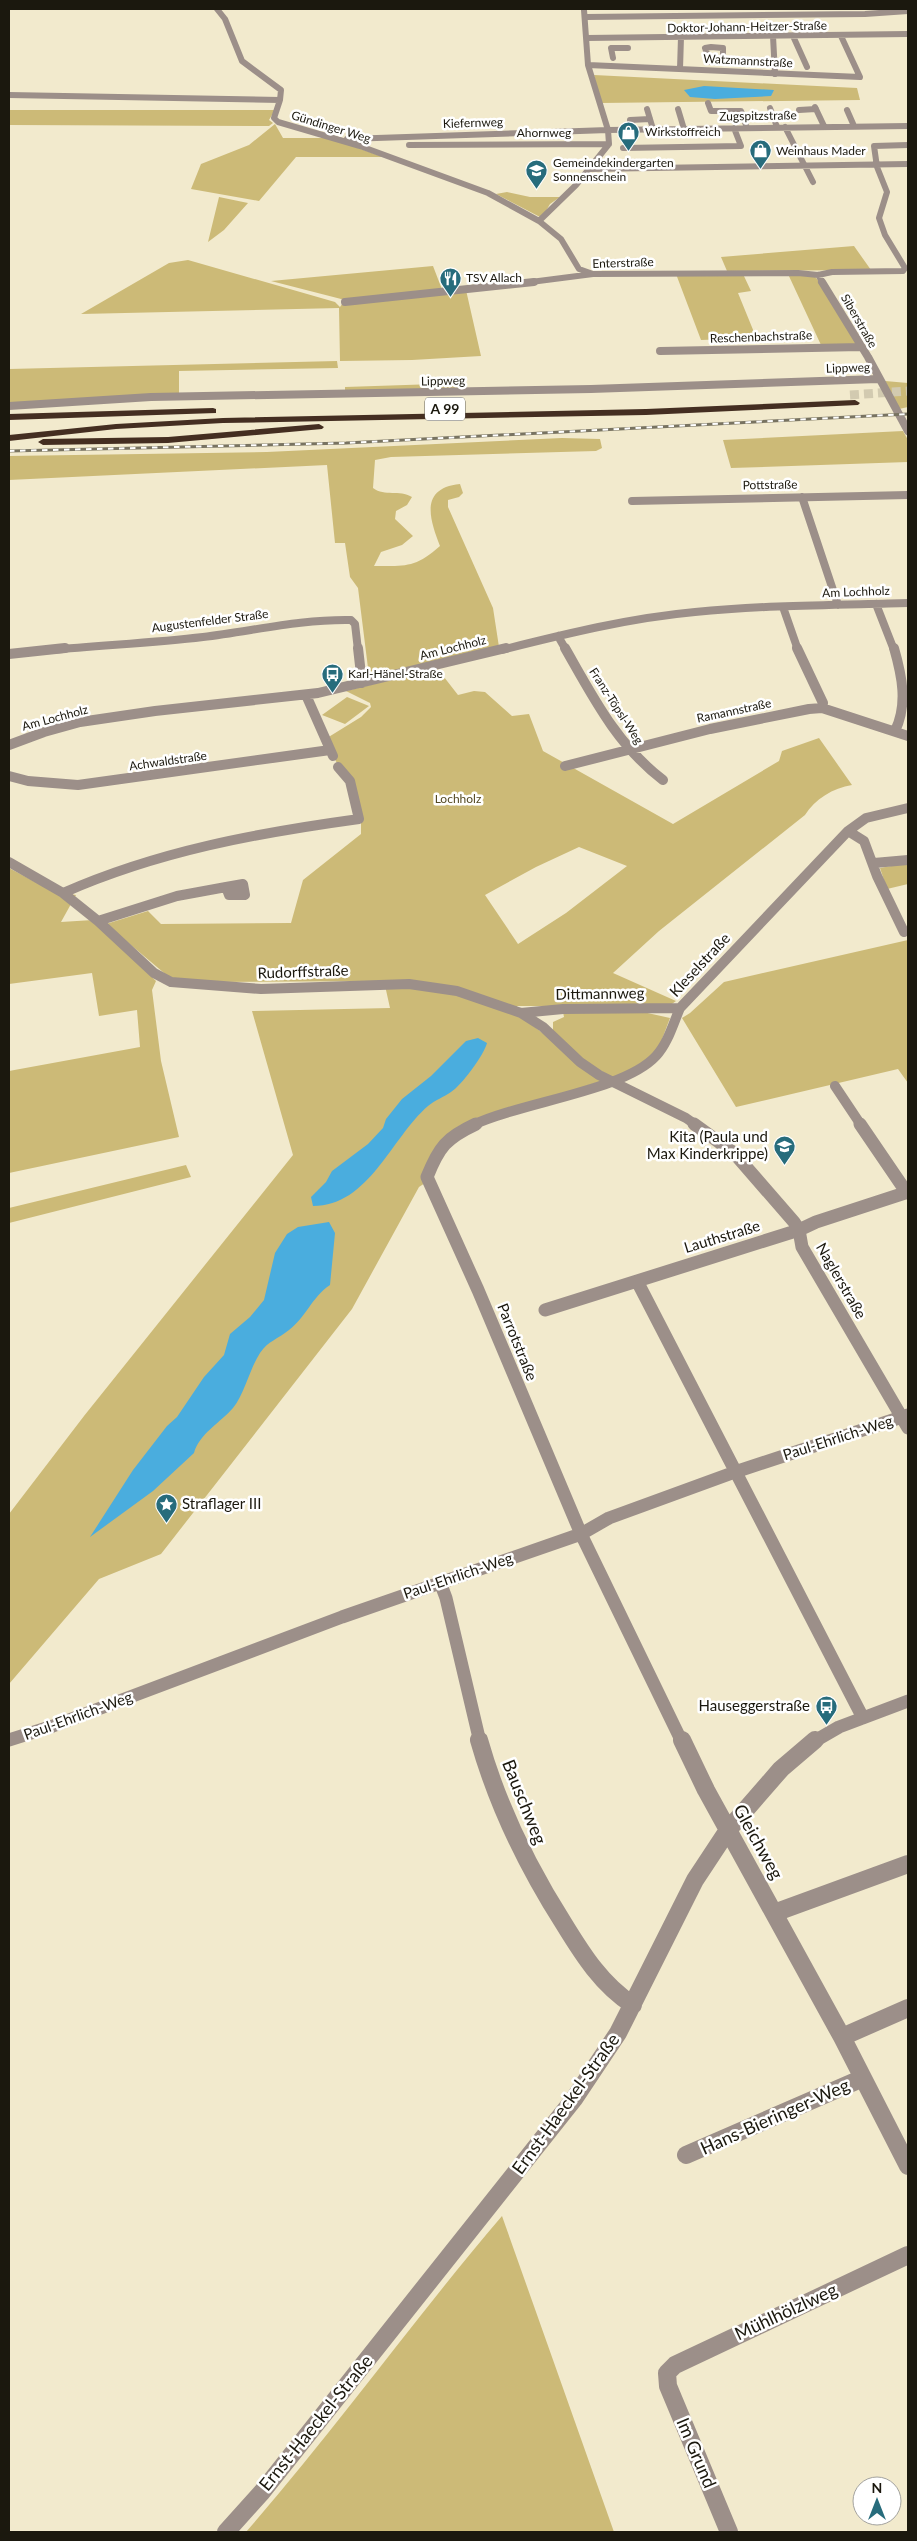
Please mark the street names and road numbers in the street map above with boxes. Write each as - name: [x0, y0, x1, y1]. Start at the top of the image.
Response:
- street label: Doktor-Johann-Heitzer-Straße: [667, 18, 827, 35]
- street label: Watzmannstraße: [703, 51, 793, 70]
- street label: Gündinger Weg: [290, 107, 373, 146]
- street label: Zugspitzstraße: [719, 107, 797, 124]
- street label: Kiefernweg: [443, 114, 503, 131]
- street label: Ahornweg: [517, 125, 571, 140]
- street label: Enterstraße: [592, 254, 654, 271]
- street label: Siberstraße: [838, 291, 881, 350]
- street label: Reschenbachstraße: [710, 327, 812, 346]
- street label: Lippweg: [826, 359, 870, 376]
- street label: Lippweg: [421, 373, 465, 388]
- road number: A 99: [425, 398, 465, 420]
- street label: Pottstraße: [742, 477, 798, 492]
- street label: Am Lochholz: [822, 583, 891, 600]
- street label: Augustenfelder Straße: [151, 606, 269, 635]
- street label: Am Lochholz: [418, 632, 488, 663]
- street label: Franz-Töpsl-Weg: [586, 665, 647, 747]
- street label: Ramannstraße: [695, 695, 772, 726]
- street label: Am Lochholz: [20, 701, 90, 734]
- street label: Achwaldstraße: [128, 748, 208, 773]
- street label: Kleselstraße: [665, 929, 733, 1000]
- street label: Rudorffstraße: [257, 960, 349, 982]
- street label: Dittmannweg: [555, 983, 645, 1003]
- street label: Lauthstraße: [682, 1216, 762, 1256]
- street label: Naglerstraße: [813, 1239, 871, 1322]
- street label: Parrotstraße: [494, 1300, 542, 1383]
- street label: Paul-Ehrlich-Weg: [780, 1411, 895, 1463]
- street label: Paul-Ehrlich-Weg: [401, 1548, 515, 1602]
- street label: Paul-Ehrlich-Weg: [21, 1687, 135, 1743]
- street label: Bauschweg: [498, 1756, 552, 1847]
- street label: Gleichweg: [729, 1800, 789, 1883]
- street label: Ernst-Haeckel-Straße: [507, 2029, 624, 2178]
- street label: Hans-Bieringer-Weg: [697, 2073, 853, 2159]
- street label: Mühlhölzlweg: [731, 2278, 840, 2344]
- street label: Ernst-Haeckel-Straße: [254, 2350, 377, 2495]
- street label: Im Grund: [672, 2414, 722, 2491]

